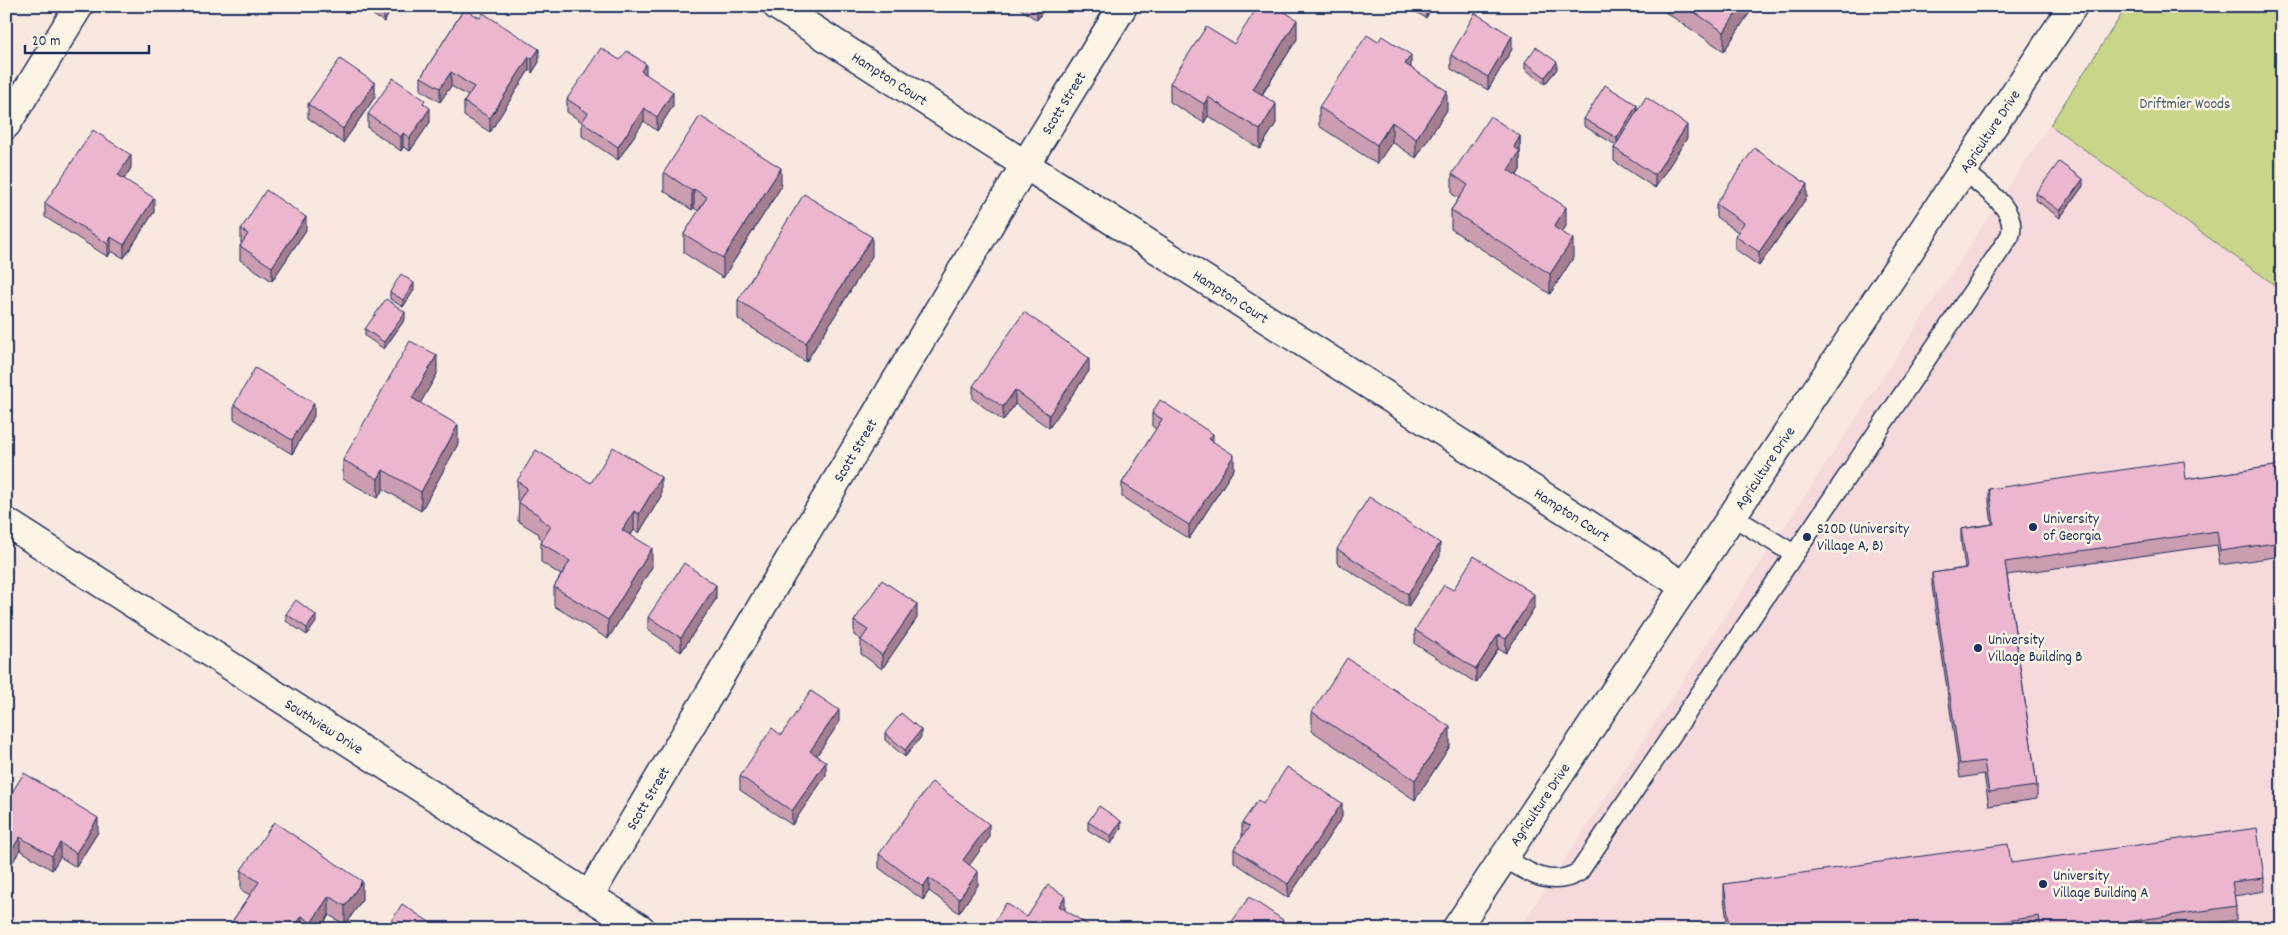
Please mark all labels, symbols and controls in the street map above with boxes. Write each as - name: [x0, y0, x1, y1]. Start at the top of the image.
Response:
- scale bar: [25, 22, 149, 54]
- text: 20 m: [32, 31, 60, 53]
- street label: Hampton Court: [847, 47, 931, 113]
- street label: Scott Street: [1037, 68, 1093, 140]
- street label: Agriculture Drive: [1955, 86, 2027, 178]
- park label: Driftmier Woods: [2140, 94, 2230, 116]
- street label: Hampton Court: [1188, 266, 1273, 331]
- street label: Scott Street: [829, 415, 884, 487]
- street label: Agriculture Drive: [1730, 422, 1802, 515]
- street label: Hampton Court: [1529, 484, 1614, 549]
- place label: University of Georgia: [2043, 509, 2102, 548]
- place label: S20D (University Village A, B): [1817, 519, 1910, 558]
- marker: University of Georgia: [2027, 521, 2039, 533]
- marker: S20D (University Village A, B): [1801, 531, 1813, 543]
- place label: University Village Building B: [1988, 630, 2082, 669]
- marker: University Village Building B: [1972, 642, 1984, 654]
- street label: Southview Drive: [279, 694, 367, 761]
- street label: Agriculture Drive: [1505, 759, 1577, 851]
- street label: Scott Street: [622, 763, 677, 835]
- place label: University Village Building A: [2053, 866, 2149, 905]
- marker: University Village Building A: [2037, 878, 2049, 890]

